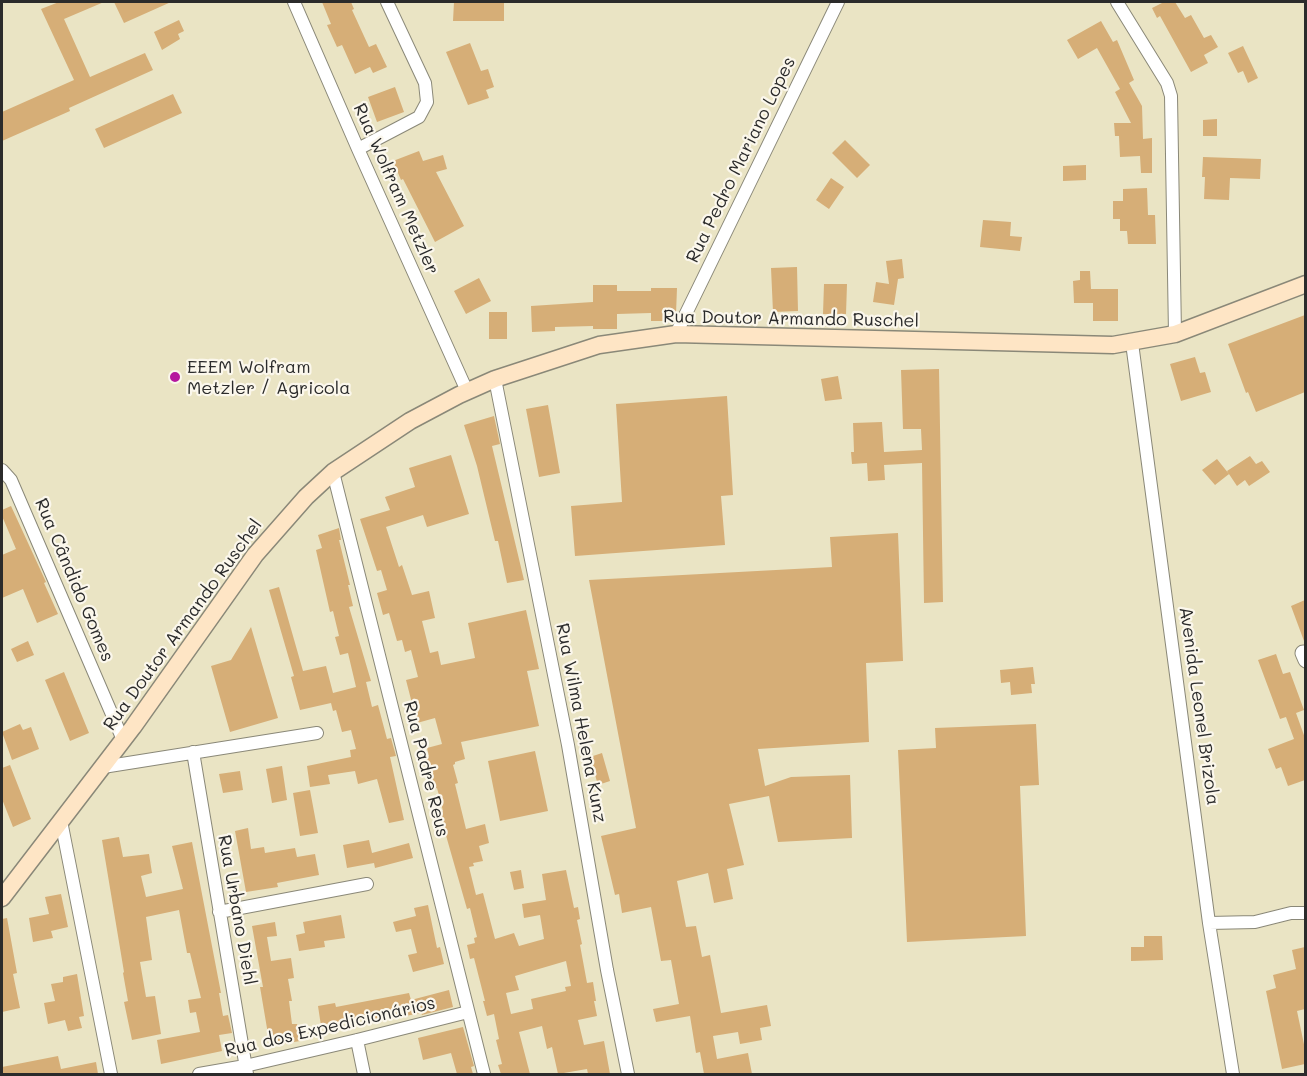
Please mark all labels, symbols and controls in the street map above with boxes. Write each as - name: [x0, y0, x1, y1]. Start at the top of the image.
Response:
- street label: Rua Pedro Mariano Lopes: [682, 54, 800, 266]
- street label: Rua Wolfram Metzler: [349, 100, 443, 278]
- street label: Rua Doutor Armando Ruschel: [663, 306, 919, 332]
- place label: EEEM Wolfram Metzler / Agricola: [187, 356, 351, 398]
- marker: EEEM Wolfram Metzler / Agricola: [168, 370, 182, 384]
- street label: Rua Cândido Gomes: [30, 495, 118, 665]
- street label: Rua Doutor Armando Ruschel: [99, 515, 267, 735]
- street label: Avenida Leonel Brizola: [1174, 605, 1224, 807]
- street label: Rua Wilma Helena Kunz: [551, 621, 611, 825]
- street label: Rua Padre Reus: [399, 699, 453, 839]
- street label: Rua Urbano Diehl: [213, 833, 261, 987]
- street label: Rua dos Expedicionários: [223, 992, 437, 1062]

